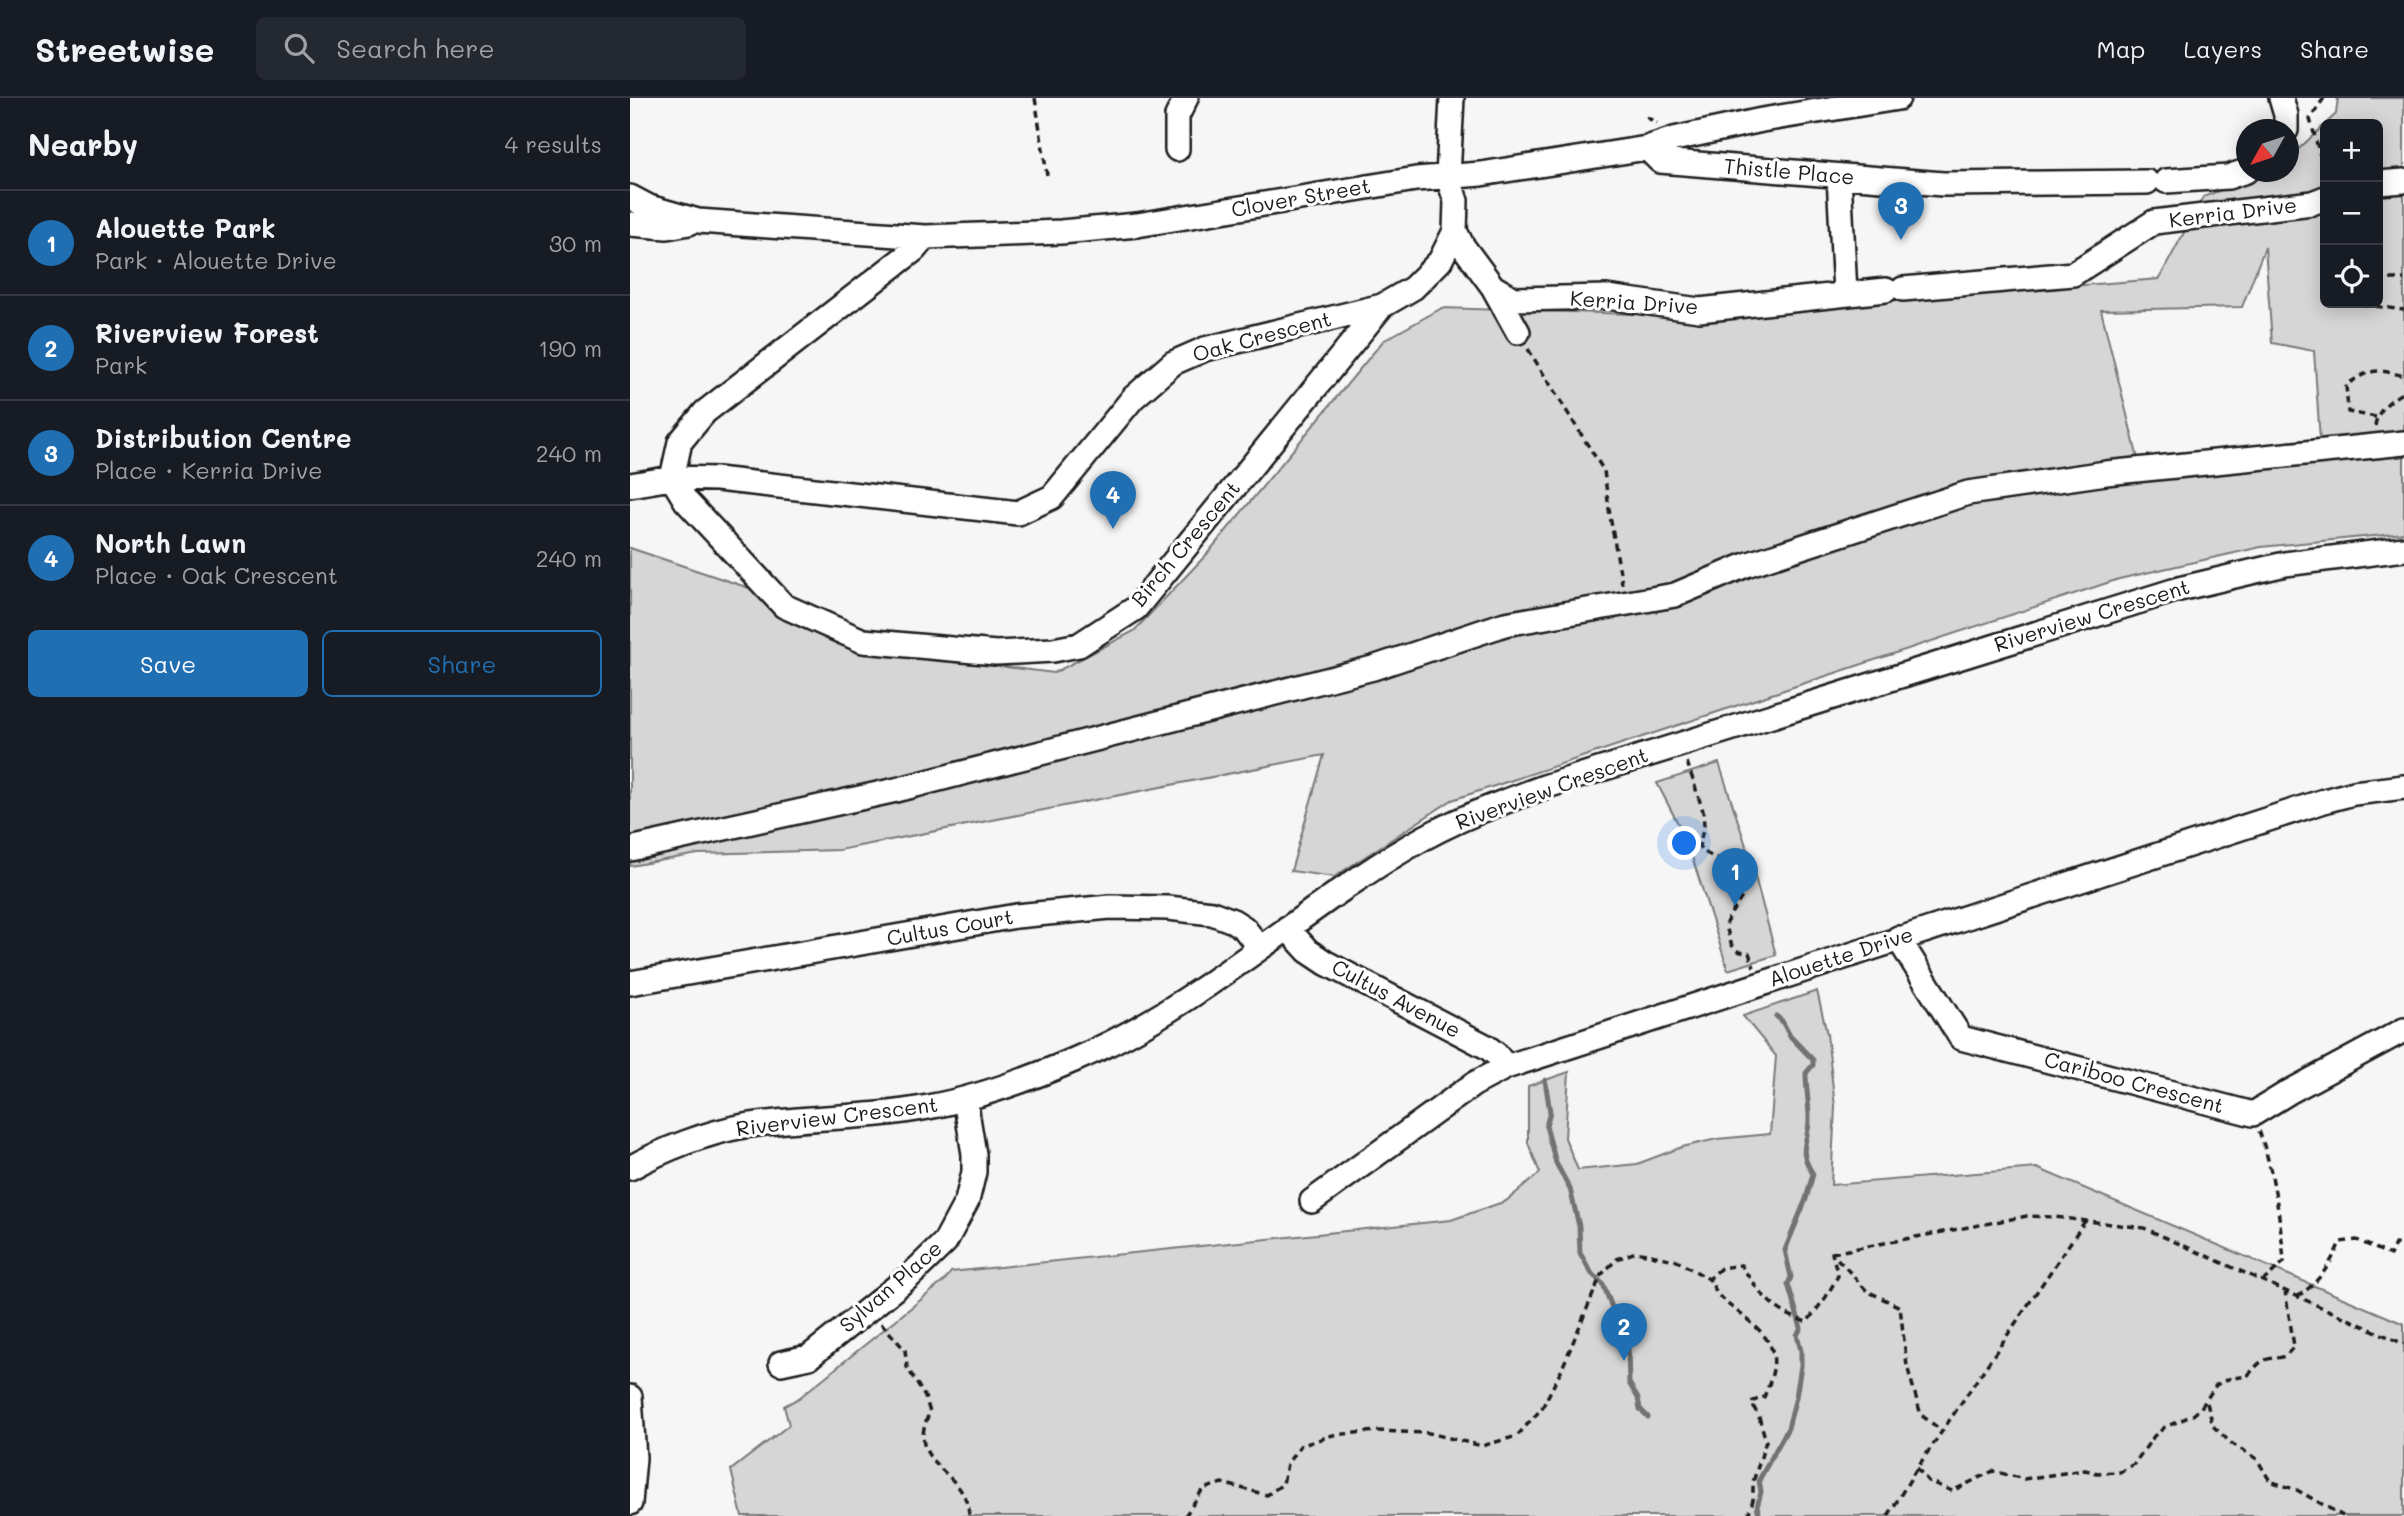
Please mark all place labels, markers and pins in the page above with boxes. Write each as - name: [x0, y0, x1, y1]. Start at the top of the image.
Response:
- pin: 3: [1878, 182, 1924, 240]
- pin: 4: [1090, 471, 1136, 529]
- pin: 1: [1712, 848, 1758, 906]
- pin: 2: [1601, 1303, 1647, 1361]

